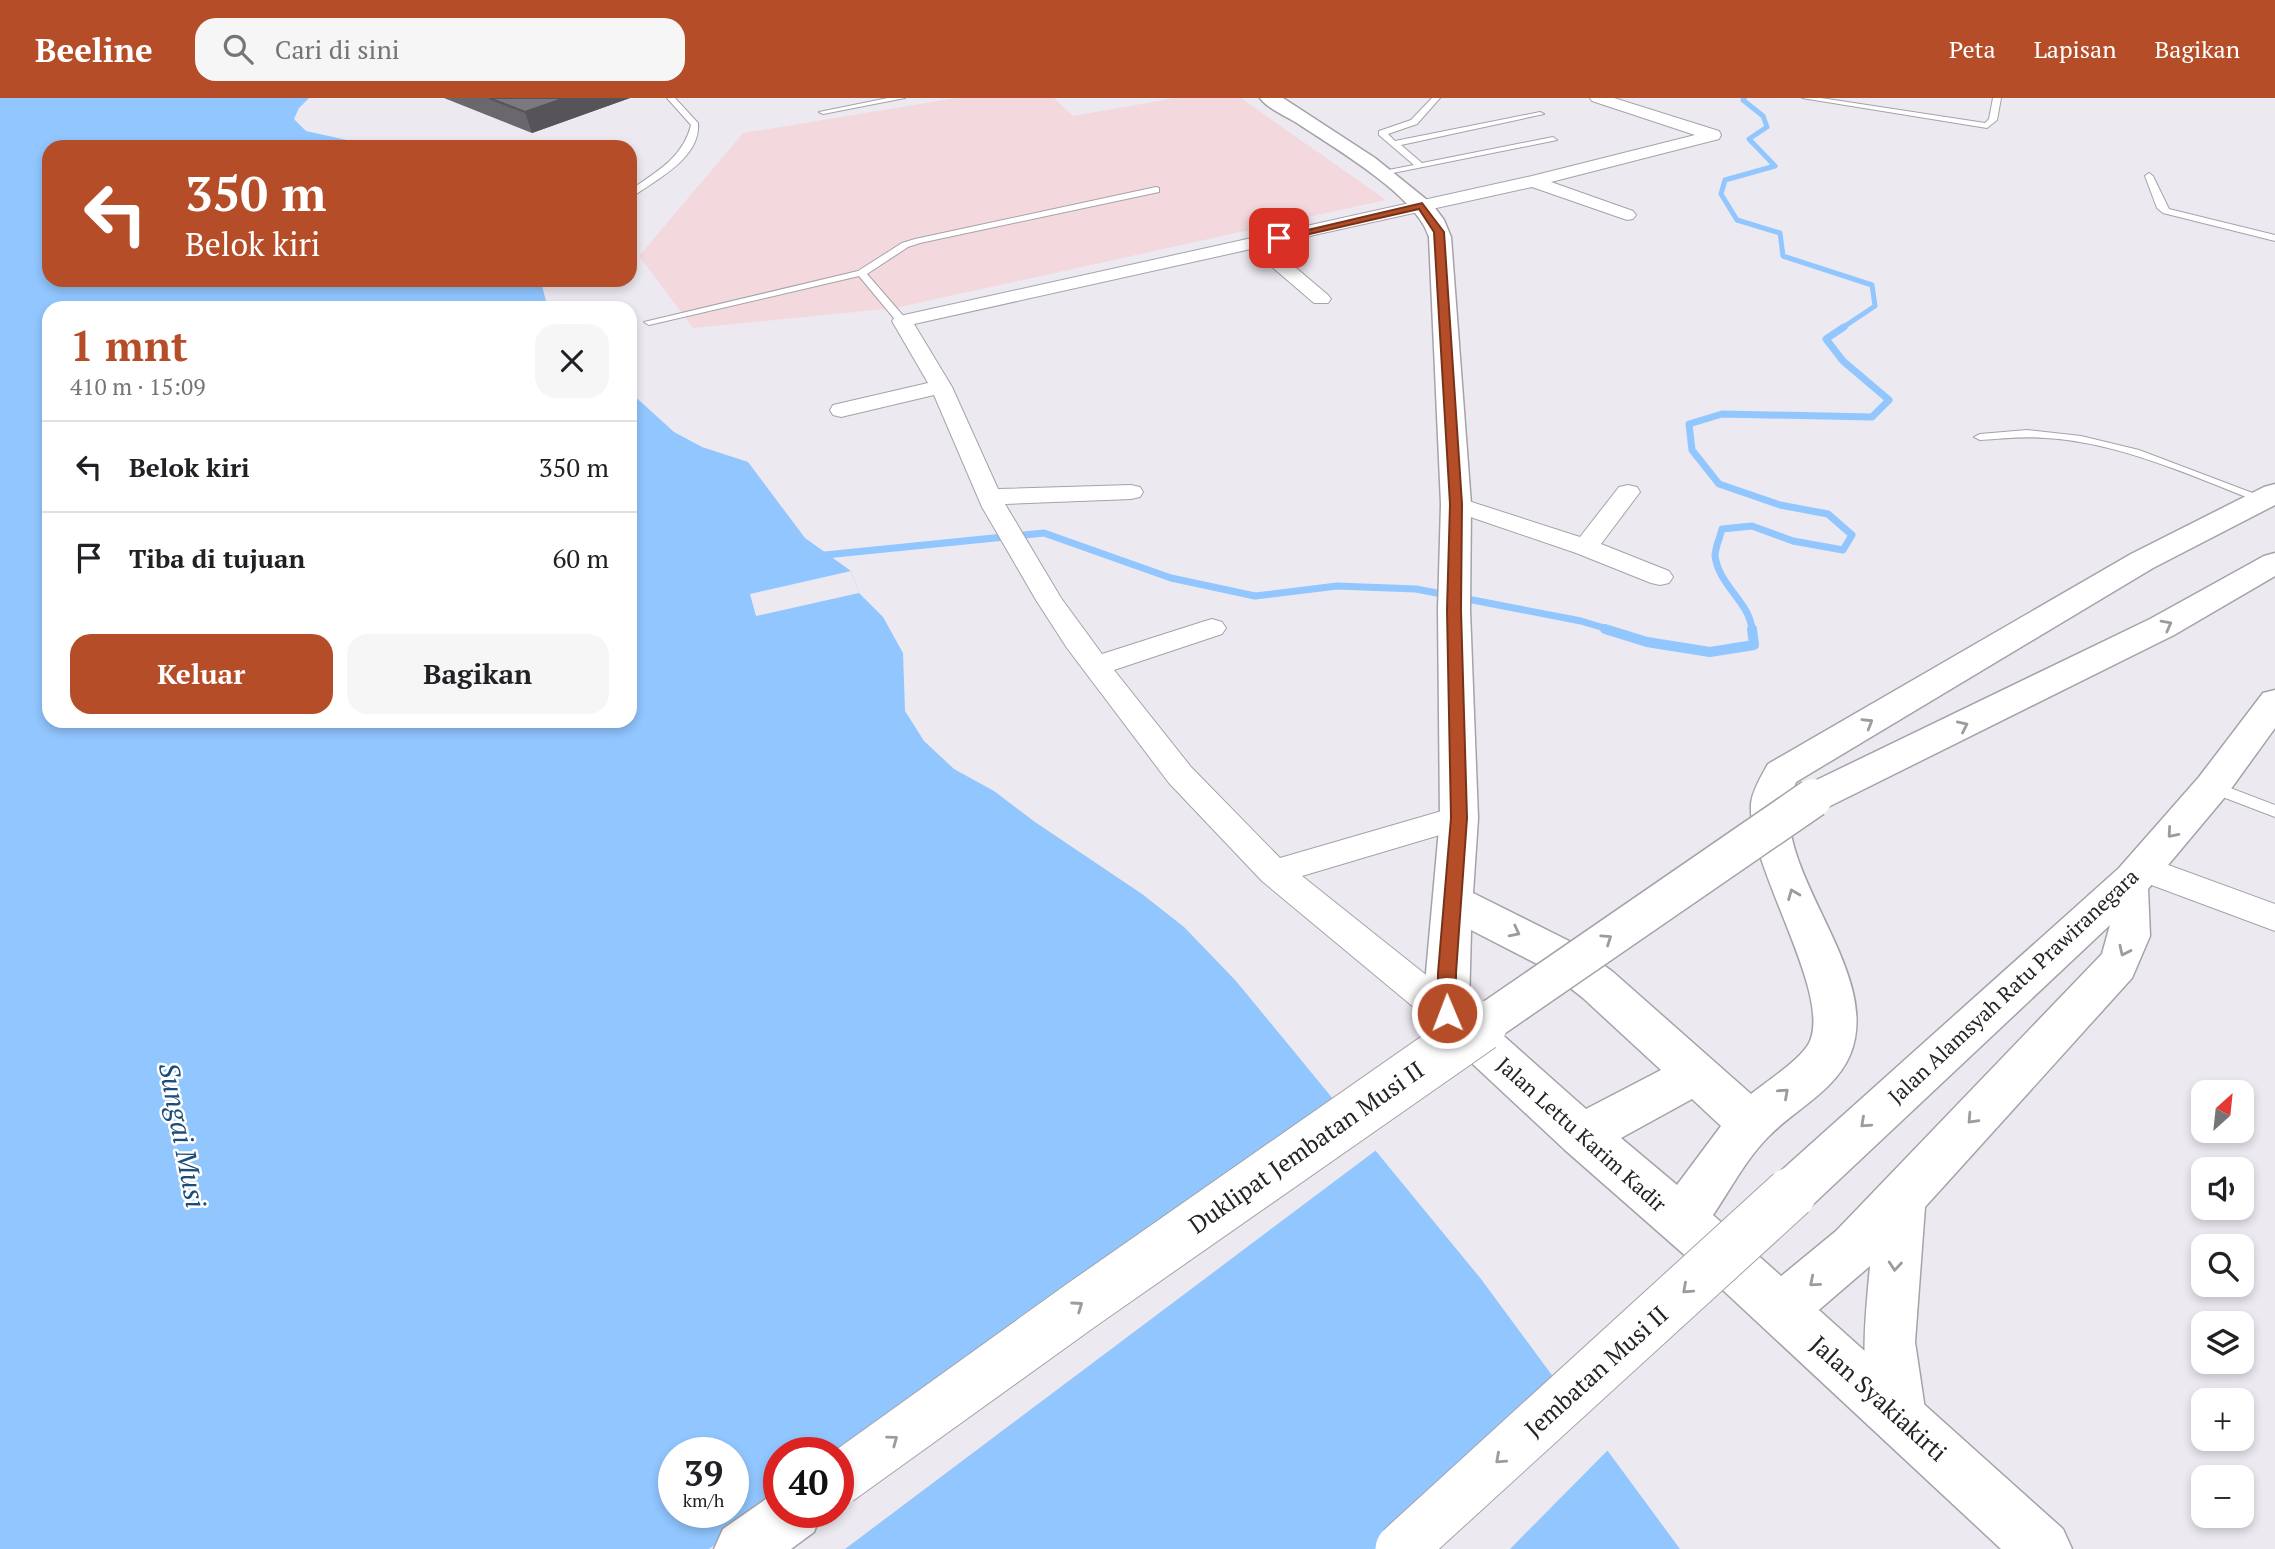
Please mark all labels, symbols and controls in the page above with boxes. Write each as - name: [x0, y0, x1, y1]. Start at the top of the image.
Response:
- search box: [195, 18, 685, 81]
- text: Beeline: [35, 28, 153, 71]
- icon: search: [219, 30, 257, 68]
- text: Cari di sini: [275, 32, 400, 66]
- text: Peta: [1949, 33, 1996, 65]
- text: Lapisan: [2034, 33, 2117, 65]
- text: Bagikan: [2155, 33, 2240, 65]
- text: 350 m: [185, 160, 327, 225]
- icon: left: [70, 168, 161, 259]
- pin: [1249, 208, 1309, 268]
- icon: arrive: [1260, 219, 1298, 257]
- text: Belok kiri: [185, 223, 320, 265]
- text: 1 mnt: [70, 317, 188, 373]
- button: close: [535, 324, 609, 398]
- text: 410 m · 15:09: [70, 371, 205, 402]
- icon: left: [70, 448, 108, 486]
- text: Belok kiri: [129, 450, 250, 484]
- text: 350 m: [539, 450, 609, 484]
- icon: arrive: [70, 539, 108, 577]
- text: Tiba di tujuan: [129, 541, 305, 575]
- text: 60 m: [553, 541, 609, 575]
- one-way arrow: [2160, 619, 2172, 633]
- button: Keluar: [70, 634, 333, 714]
- button: Bagikan: [347, 634, 609, 714]
- one-way arrow: [1860, 718, 1873, 731]
- one-way arrow: [1956, 720, 1968, 734]
- one-way arrow: [2168, 825, 2180, 838]
- street label: Jalan Alamsyah Ratu Prawiranegara: [1882, 862, 2145, 1110]
- one-way arrow: [1787, 888, 1801, 900]
- one-way arrow: [1508, 924, 1520, 938]
- one-way arrow: [1599, 935, 1612, 948]
- one-way arrow: [2118, 944, 2132, 956]
- position arrow: [1410, 976, 1484, 1050]
- street label: Jalan Lettu Karim Kadir: [1491, 1050, 1673, 1218]
- street label: Duklipat Jembatan Musi II: [1182, 1054, 1430, 1240]
- water label: Sungai Musi: [151, 1059, 215, 1211]
- north arrow: [2191, 1080, 2254, 1143]
- map controls: [2191, 1080, 2254, 1528]
- one-way arrow: [1776, 1089, 1789, 1101]
- one-way arrow: [1967, 1111, 1980, 1124]
- one-way arrow: [1860, 1115, 1873, 1128]
- button: sound: [2191, 1157, 2254, 1220]
- button: search: [2191, 1234, 2254, 1297]
- one-way arrow: [1888, 1261, 1903, 1272]
- one-way arrow: [1809, 1274, 1822, 1286]
- one-way arrow: [1682, 1281, 1695, 1293]
- street label: Jembatan Musi II: [1518, 1298, 1674, 1444]
- one-way arrow: [1070, 1302, 1083, 1315]
- button: layers: [2191, 1311, 2254, 1374]
- street label: Jalan Syakiakirti: [1804, 1328, 1954, 1468]
- button: +: [2191, 1388, 2254, 1451]
- one-way arrow: [886, 1435, 898, 1448]
- speed limit sign: 40: [763, 1437, 854, 1528]
- text: 39: [684, 1450, 723, 1496]
- one-way arrow: [1495, 1451, 1508, 1463]
- button: −: [2191, 1465, 2254, 1528]
- text: km/h: [683, 1488, 724, 1512]

